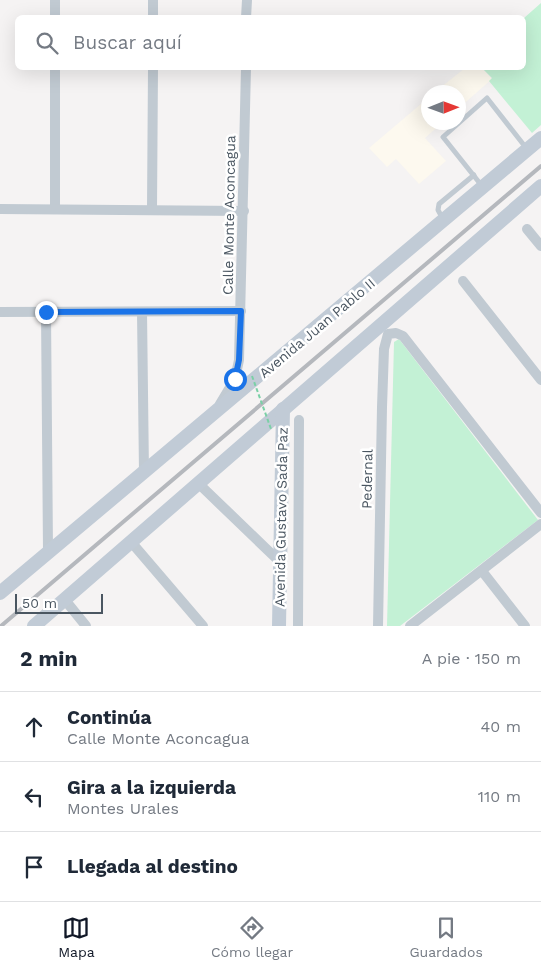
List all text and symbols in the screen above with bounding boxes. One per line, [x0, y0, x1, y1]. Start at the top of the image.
search box [15, 15, 526, 70]
icon: search [33, 29, 61, 57]
text: Buscar aquí [73, 31, 182, 54]
north arrow [421, 85, 466, 130]
street label: Calle Monte Aconcagua [220, 135, 238, 295]
street label: Avenida Juan Pablo II [256, 275, 378, 381]
route end [35, 301, 58, 324]
route start [224, 368, 247, 391]
street label: Avenida Gustavo Sada Paz [271, 427, 291, 607]
street label: Pedernal [358, 448, 376, 509]
scale bar [15, 591, 102, 614]
text: 50 m [22, 595, 57, 611]
text: 2 min [20, 646, 77, 671]
text: A pie · 150 m [422, 649, 521, 668]
text: Continúa [67, 706, 151, 729]
icon: ahead [20, 713, 48, 741]
text: 40 m [481, 717, 521, 736]
text: Calle Monte Aconcagua [67, 729, 250, 748]
text: Gira a la izquierda [67, 776, 236, 799]
icon: left [20, 783, 48, 811]
text: 110 m [478, 787, 521, 806]
text: Montes Urales [67, 799, 179, 818]
icon: arrive [20, 853, 48, 881]
text: Llegada al destino [67, 855, 238, 878]
tab: Mapa [58, 914, 95, 960]
tab: Cómo llegar [211, 914, 293, 960]
tab: Guardados [409, 914, 483, 960]

